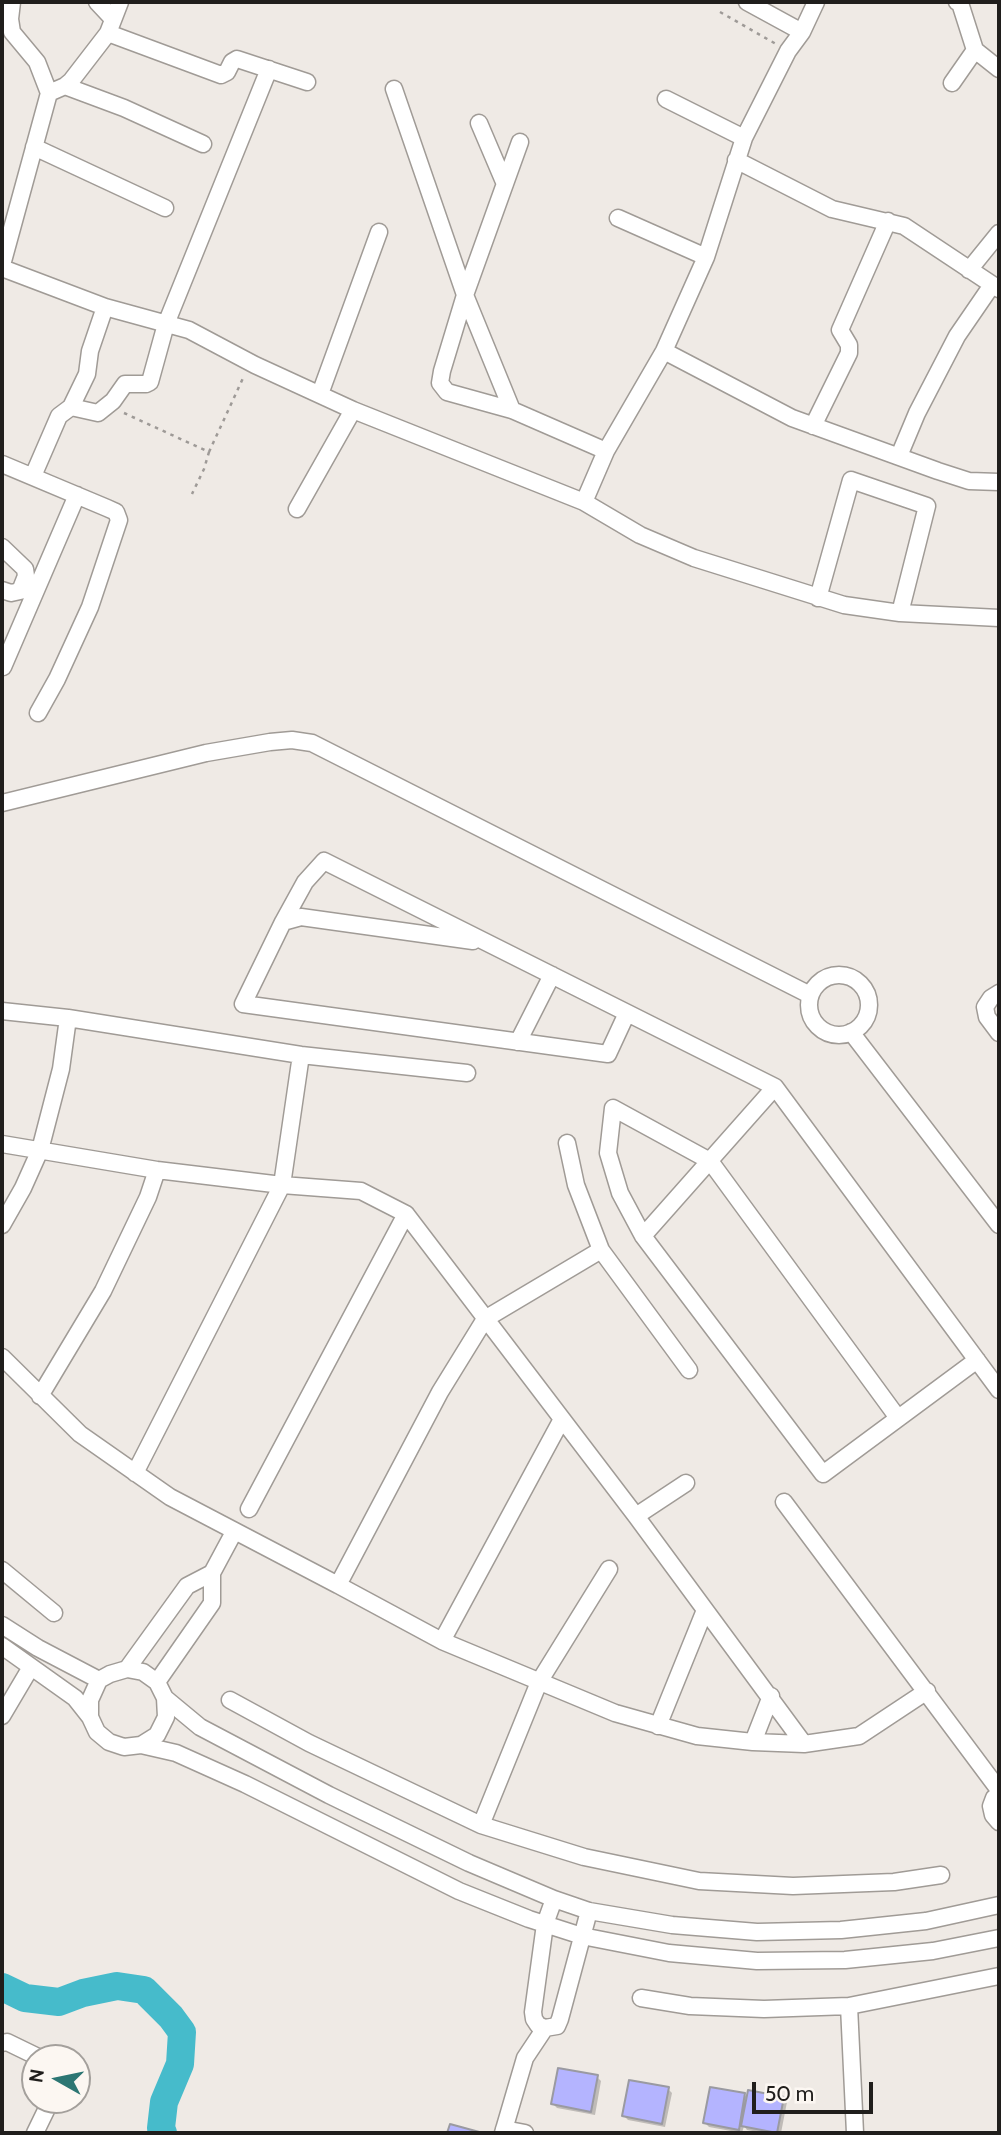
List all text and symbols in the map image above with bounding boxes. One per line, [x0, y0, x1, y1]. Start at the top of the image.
north arrow [21, 2044, 91, 2114]
text: N [24, 2068, 49, 2084]
scale bar [756, 2068, 877, 2112]
text: 50 m [765, 2081, 814, 2106]

